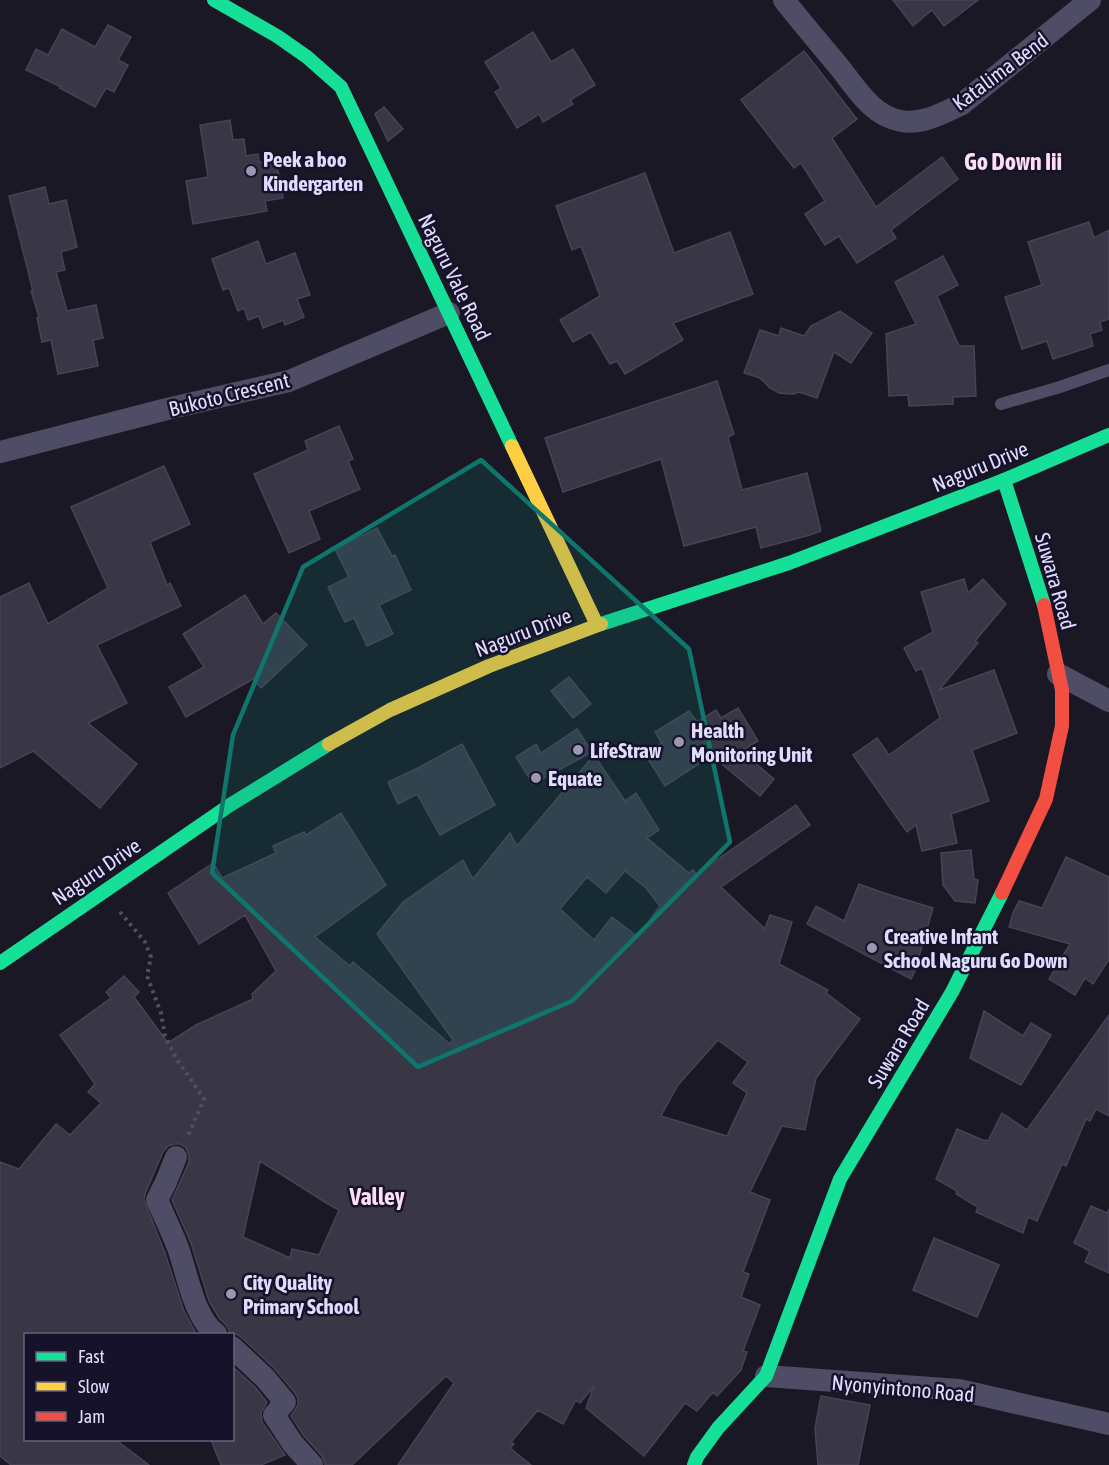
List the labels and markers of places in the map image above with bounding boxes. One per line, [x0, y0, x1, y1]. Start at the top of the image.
place label: Peek a boo Kindergarten [263, 147, 363, 195]
marker: Peek a boo Kindergarten [244, 164, 258, 178]
place label: Health Monitoring Unit [691, 718, 812, 766]
marker: Health Monitoring Unit [672, 735, 686, 749]
place label: LifeStraw [590, 738, 662, 762]
marker: LifeStraw [571, 743, 585, 757]
place label: Equate [548, 766, 602, 790]
marker: Equate [529, 771, 543, 785]
place label: Creative Infant School Naguru Go Down [884, 924, 1068, 972]
marker: Creative Infant School Naguru Go Down [865, 941, 879, 955]
place label: City Quality Primary School [243, 1270, 359, 1318]
marker: City Quality Primary School [224, 1287, 238, 1301]

